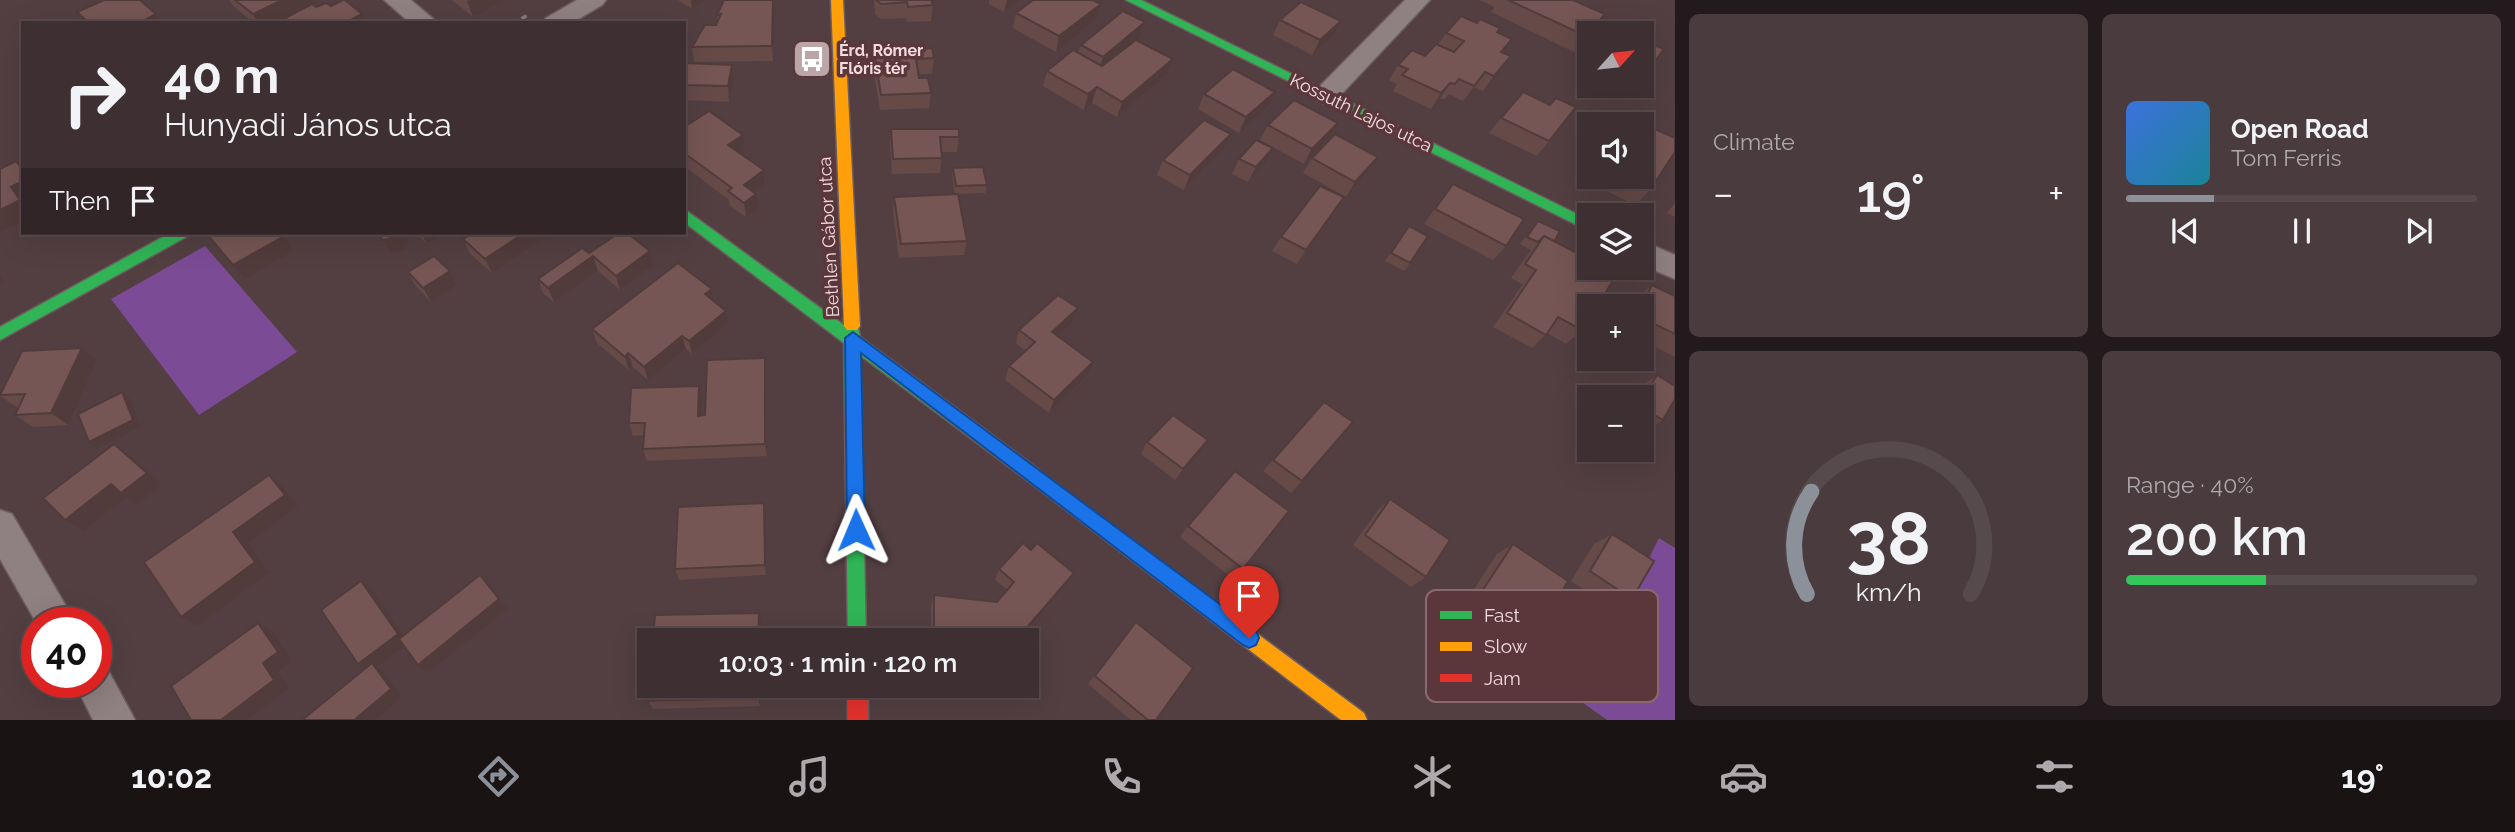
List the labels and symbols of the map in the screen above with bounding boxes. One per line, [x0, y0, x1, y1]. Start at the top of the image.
north arrow [1577, 21, 1654, 98]
bus stop icon: Érd, Rómer Flóris tér [791, 38, 833, 80]
place label: Érd, Rómer Flóris tér [839, 40, 923, 78]
street label: Kossuth Lajos utca [1287, 69, 1436, 156]
street label: Bethlen Gábor utca [814, 156, 843, 318]
position arrow [819, 493, 893, 567]
pin [1219, 566, 1279, 638]
legend [1426, 590, 1658, 702]
text: Fast [1484, 604, 1520, 626]
speed limit sign: 40 [21, 607, 112, 698]
text: Slow [1484, 635, 1528, 657]
text: Jam [1484, 667, 1521, 689]

